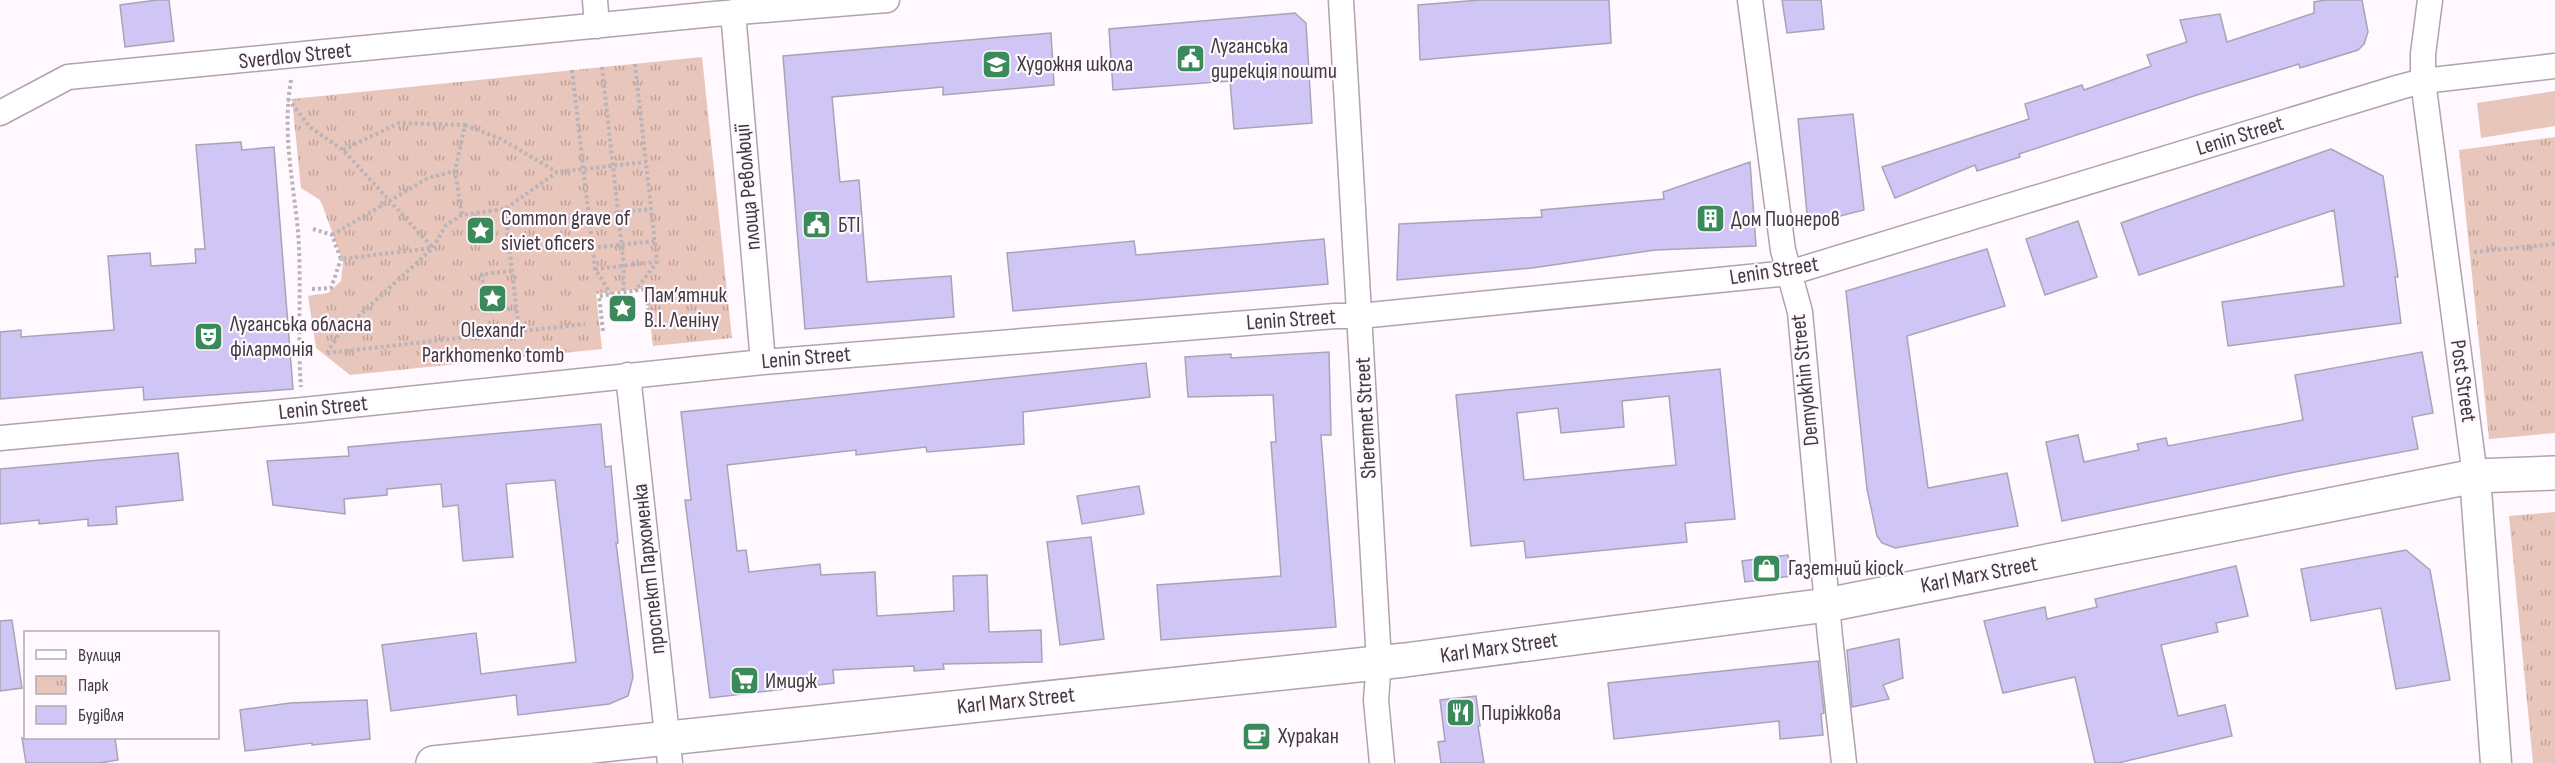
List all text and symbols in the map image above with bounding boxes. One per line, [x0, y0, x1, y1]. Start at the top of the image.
place label: Луганська дирекція пошти [1210, 33, 1337, 85]
street label: Sverdlov Street [237, 37, 353, 75]
public building icon: Луганська дирекція пошти [1174, 43, 1206, 75]
school or university icon: Художня школа [980, 48, 1012, 80]
place label: Художня школа [1016, 51, 1133, 78]
street label: Lenin Street [2193, 110, 2287, 162]
street label: площа Революції [729, 122, 767, 251]
building icon: Дом Пионеров [1694, 203, 1726, 235]
place label: Common grave of siviet oficers [501, 205, 631, 257]
place label: Дом Пионеров [1731, 206, 1840, 233]
public building icon: БТІ [801, 209, 833, 241]
place label: БТІ [838, 212, 860, 239]
place icon: Common grave of siviet oficers [464, 215, 496, 247]
street label: Lenin Street [1728, 251, 1821, 291]
place icon: Olexandr Parkhomenko tomb [477, 282, 509, 314]
place label: Пам’ятник В.І. Леніну [644, 282, 728, 334]
place icon: Пам’ятник В.І. Леніну [607, 292, 639, 324]
street label: Lenin Street [1245, 303, 1337, 337]
place label: Луганська обласна філармонія [229, 311, 372, 363]
street label: Demyokhin Street [1785, 312, 1825, 447]
place label: Olexandr Parkhomenko tomb [422, 317, 564, 369]
theatre icon: Луганська обласна філармонія [193, 321, 225, 353]
street label: Post Street [2444, 338, 2482, 424]
street label: Lenin Street [760, 341, 852, 375]
street label: Sheremet Street [1349, 356, 1383, 480]
street label: Lenin Street [277, 390, 369, 426]
street label: проспект Пархоменка [627, 482, 671, 656]
street label: Karl Marx Street [1918, 550, 2040, 600]
shop icon: Газетний кіоск [1751, 552, 1783, 584]
place label: Газетний кіоск [1788, 555, 1904, 582]
street label: Karl Marx Street [1439, 626, 1560, 670]
legend [24, 631, 219, 739]
text: Вулиця [78, 645, 121, 666]
supermarket icon: Имидж [728, 665, 760, 697]
place label: Имидж [765, 668, 817, 695]
text: Парк [78, 675, 109, 696]
street label: Karl Marx Street [956, 681, 1077, 721]
restaurant icon: Пиріжкова [1444, 697, 1476, 729]
place label: Пиріжкова [1481, 700, 1561, 727]
text: Будівля [78, 705, 124, 726]
cafe icon: Хуракан [1241, 720, 1273, 752]
place label: Хуракан [1277, 723, 1339, 750]

